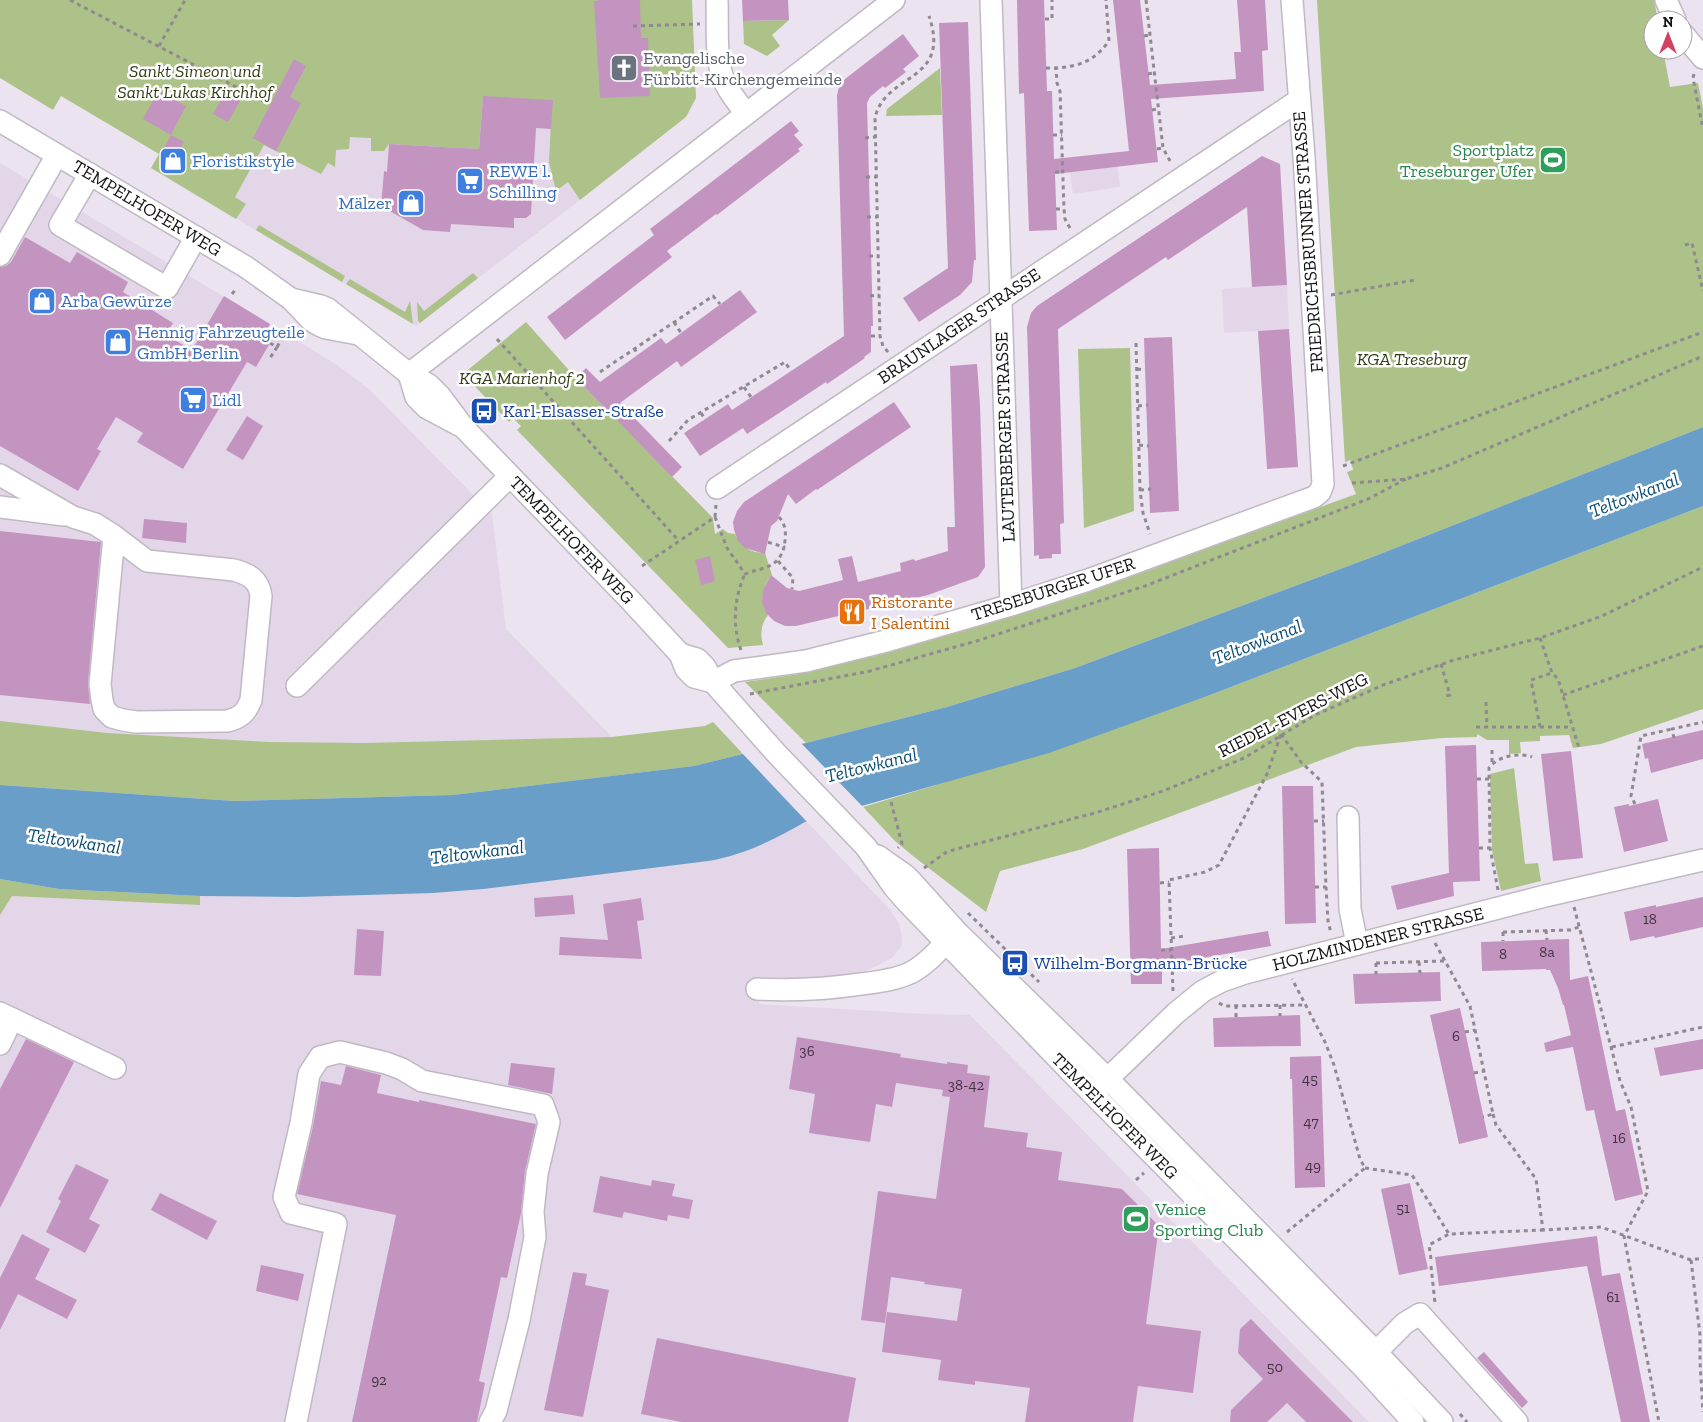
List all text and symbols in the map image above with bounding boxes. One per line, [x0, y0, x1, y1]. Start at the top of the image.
north arrow [1643, 10, 1693, 60]
text: N [1663, 14, 1674, 31]
place label: Evangelische Fürbitt-Kirchengemeinde [643, 47, 842, 90]
church icon: Evangelische Fürbitt-Kirchengemeinde [609, 53, 639, 83]
park label: Sankt Simeon und Sankt Lukas Kirchhof [117, 60, 275, 103]
street label: FRIEDRICHSBRUNNER STRASSE [1288, 111, 1328, 373]
place label: Sportplatz Treseburger Ufer [1400, 139, 1534, 182]
sports icon: Sportplatz Treseburger Ufer [1538, 145, 1568, 175]
shop icon: Floristikstyle [158, 146, 188, 176]
place label: Floristikstyle [192, 150, 294, 172]
street label: TEMPELHOFER WEG [69, 155, 225, 261]
place label: REWE l. Schilling [489, 160, 557, 203]
supermarket icon: REWE l. Schilling [455, 166, 485, 196]
shop icon: Mälzer [396, 188, 426, 218]
place label: Mälzer [338, 192, 392, 214]
street label: BRAUNLAGER STRASSE [873, 263, 1045, 389]
shop icon: Arba Gewürze [27, 286, 57, 316]
place label: Arba Gewürze [61, 290, 172, 312]
place label: Hennig Fahrzeugteile GmbH Berlin [137, 321, 305, 364]
shop icon: Hennig Fahrzeugteile GmbH Berlin [103, 327, 133, 357]
street label: LAUTERBERGER STRASSE [990, 331, 1020, 543]
park label: KGA Treseburg [1357, 348, 1468, 370]
park label: KGA Marienhof 2 [459, 367, 585, 389]
supermarket icon: Lidl [178, 385, 208, 415]
place label: Lidl [212, 389, 242, 411]
bus stop icon: Karl-Elsasser-Straße [469, 396, 499, 426]
place label: Karl-Elsasser-Straße [503, 400, 664, 422]
water label: Teltowkanal [1586, 467, 1682, 523]
street label: TEMPELHOFER WEG [505, 471, 639, 609]
street label: TRESEBURGER UFER [968, 552, 1138, 626]
place label: Ristorante I Salentini [871, 591, 953, 634]
restaurant icon: Ristorante I Salentini [837, 597, 867, 627]
water label: Teltowkanal [1209, 614, 1305, 670]
street label: RIEDEL-EVERS-WEG [1215, 668, 1371, 762]
water label: Teltowkanal [823, 742, 919, 788]
water label: Teltowkanal [26, 823, 122, 859]
water label: Teltowkanal [429, 835, 525, 869]
street label: HOLZMINDENER STRASSE [1270, 902, 1486, 976]
house number: 18 [1643, 910, 1657, 928]
house number: 8a [1539, 943, 1555, 961]
house number: 8 [1499, 945, 1507, 963]
bus stop icon: Wilhelm-Borgmann-Brücke [1000, 948, 1030, 978]
place label: Wilhelm-Borgmann-Brücke [1034, 952, 1247, 974]
house number: 6 [1452, 1027, 1460, 1045]
house number: 36 [799, 1042, 815, 1060]
street label: TEMPELHOFER WEG [1047, 1048, 1183, 1184]
house number: 45 [1302, 1070, 1318, 1088]
house number: 38-42 [948, 1076, 984, 1094]
house number: 47 [1304, 1113, 1318, 1131]
house number: 16 [1612, 1129, 1626, 1147]
house number: 49 [1305, 1157, 1321, 1175]
place label: Venice Sporting Club [1154, 1198, 1263, 1241]
house number: 51 [1396, 1199, 1410, 1217]
sports icon: Venice Sporting Club [1121, 1204, 1151, 1234]
house number: 61 [1606, 1288, 1620, 1306]
house number: 50 [1267, 1358, 1283, 1376]
house number: 92 [371, 1371, 387, 1389]

